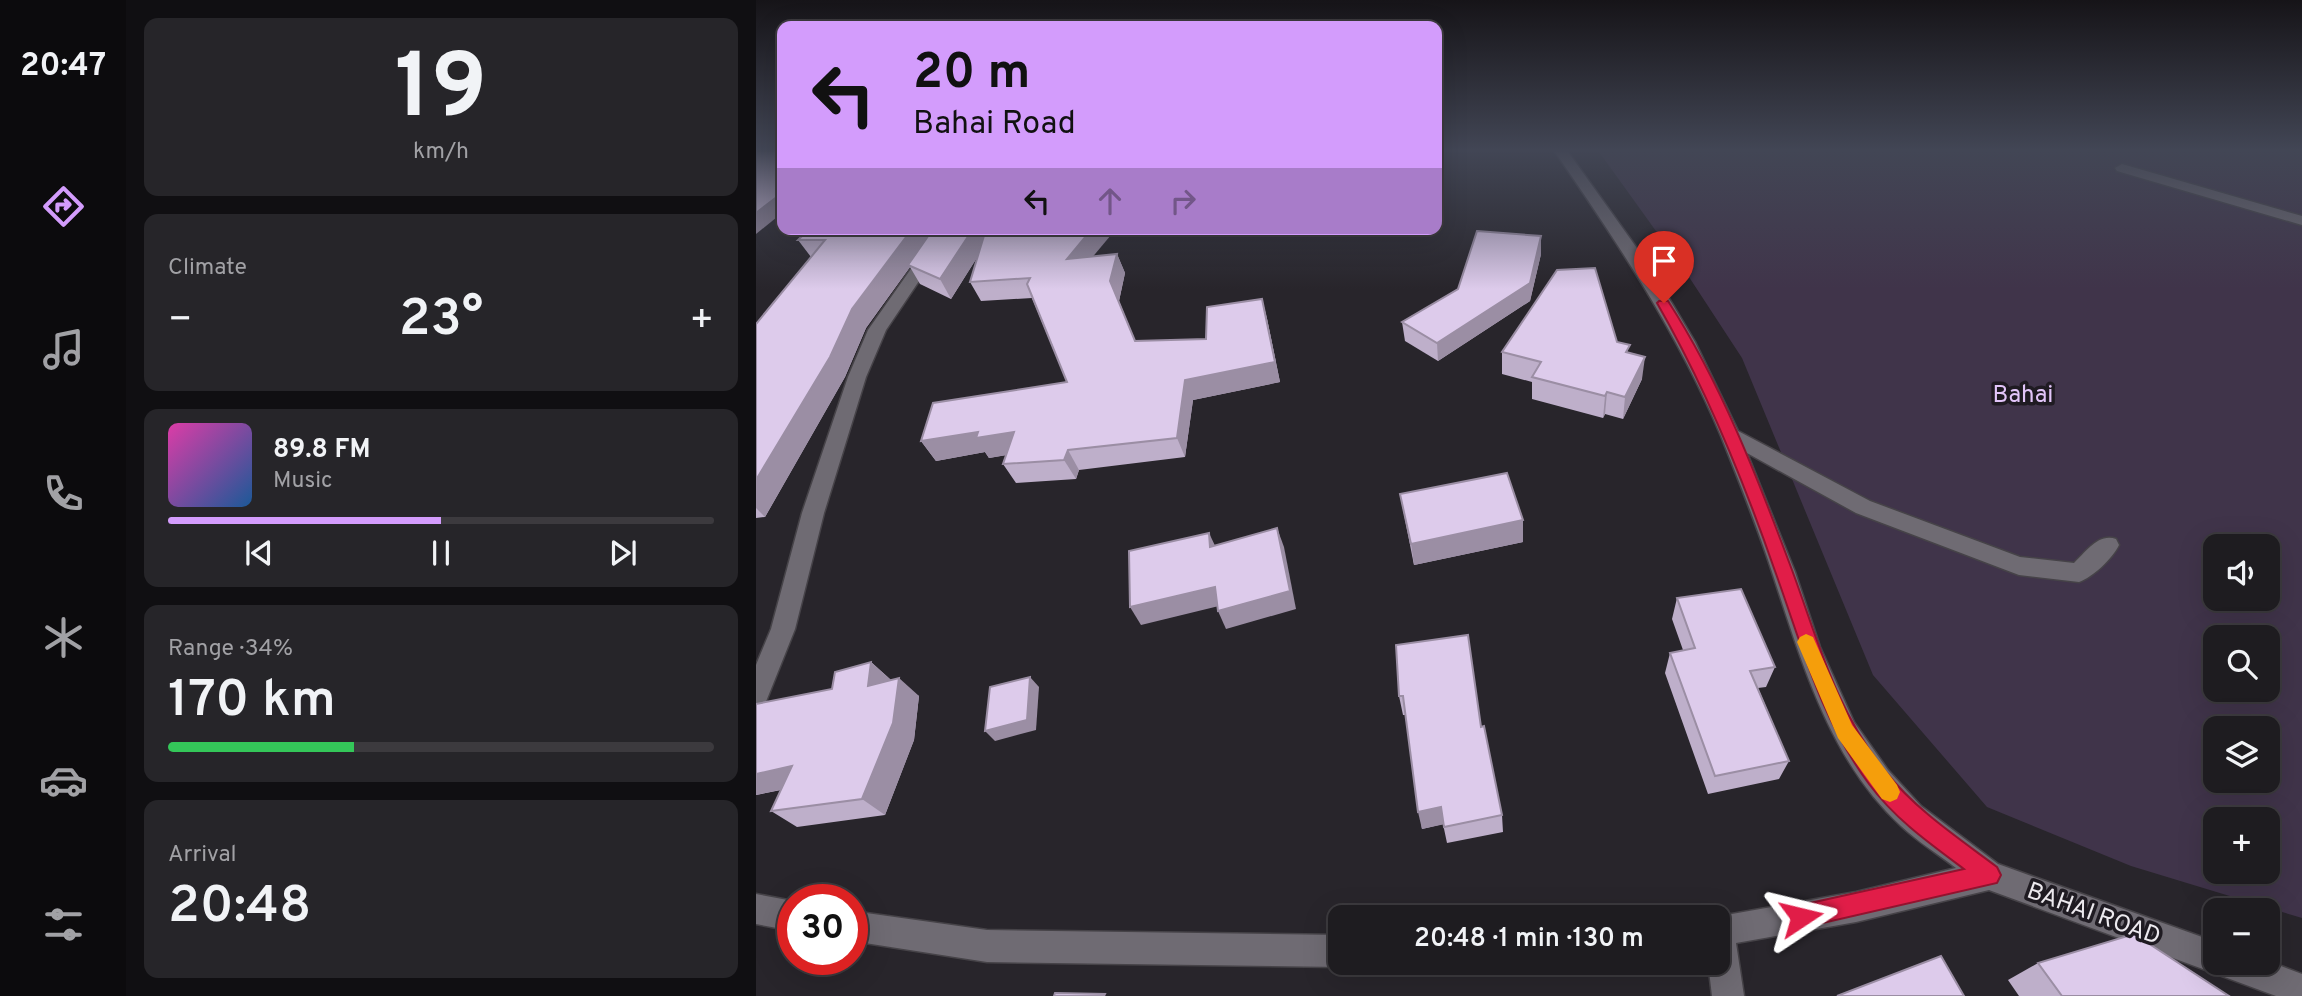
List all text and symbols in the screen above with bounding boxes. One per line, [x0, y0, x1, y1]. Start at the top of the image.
text: 19 [395, 35, 487, 150]
text: 20 m [913, 44, 1030, 106]
text: 20:47 [20, 47, 106, 87]
icon: left [798, 49, 889, 140]
text: Bahai Road [913, 105, 1076, 145]
text: km/h [413, 138, 469, 167]
icon: directions [39, 182, 88, 231]
icon: left [1018, 182, 1056, 220]
icon: ahead [1091, 182, 1129, 220]
icon: right [1164, 182, 1202, 220]
pin [1634, 231, 1694, 303]
icon: arrive [1645, 242, 1683, 280]
text: Climate [168, 254, 247, 283]
text: 23° [399, 288, 483, 354]
text: − [168, 297, 193, 346]
text: + [689, 297, 714, 346]
icon: music [39, 325, 88, 374]
park label: Bahai [1993, 381, 2053, 411]
text: 89.8 FM [273, 434, 370, 467]
text: Music [273, 467, 333, 496]
icon: phone [39, 469, 88, 518]
icon: previous [240, 534, 278, 572]
icon: pause [422, 534, 460, 572]
icon: next [604, 534, 642, 572]
map controls [2203, 534, 2280, 975]
button: sound [2203, 534, 2280, 611]
icon: climate [39, 613, 88, 662]
button: search [2203, 625, 2280, 702]
text: Range · 34% [168, 635, 293, 664]
text: 170 km [168, 669, 336, 735]
button: layers [2203, 716, 2280, 793]
icon: car [39, 756, 88, 805]
button: + [2203, 807, 2280, 884]
text: Arrival [168, 841, 237, 870]
text: 20:48 [168, 875, 312, 941]
street label: BAHAI ROAD [2022, 877, 2164, 953]
position arrow [1764, 880, 1838, 954]
speed limit sign: 30 [777, 884, 868, 975]
button: − [2203, 898, 2280, 975]
icon: filters [39, 900, 88, 949]
text: 20:48 · 1 min · 130 m [1414, 923, 1644, 956]

